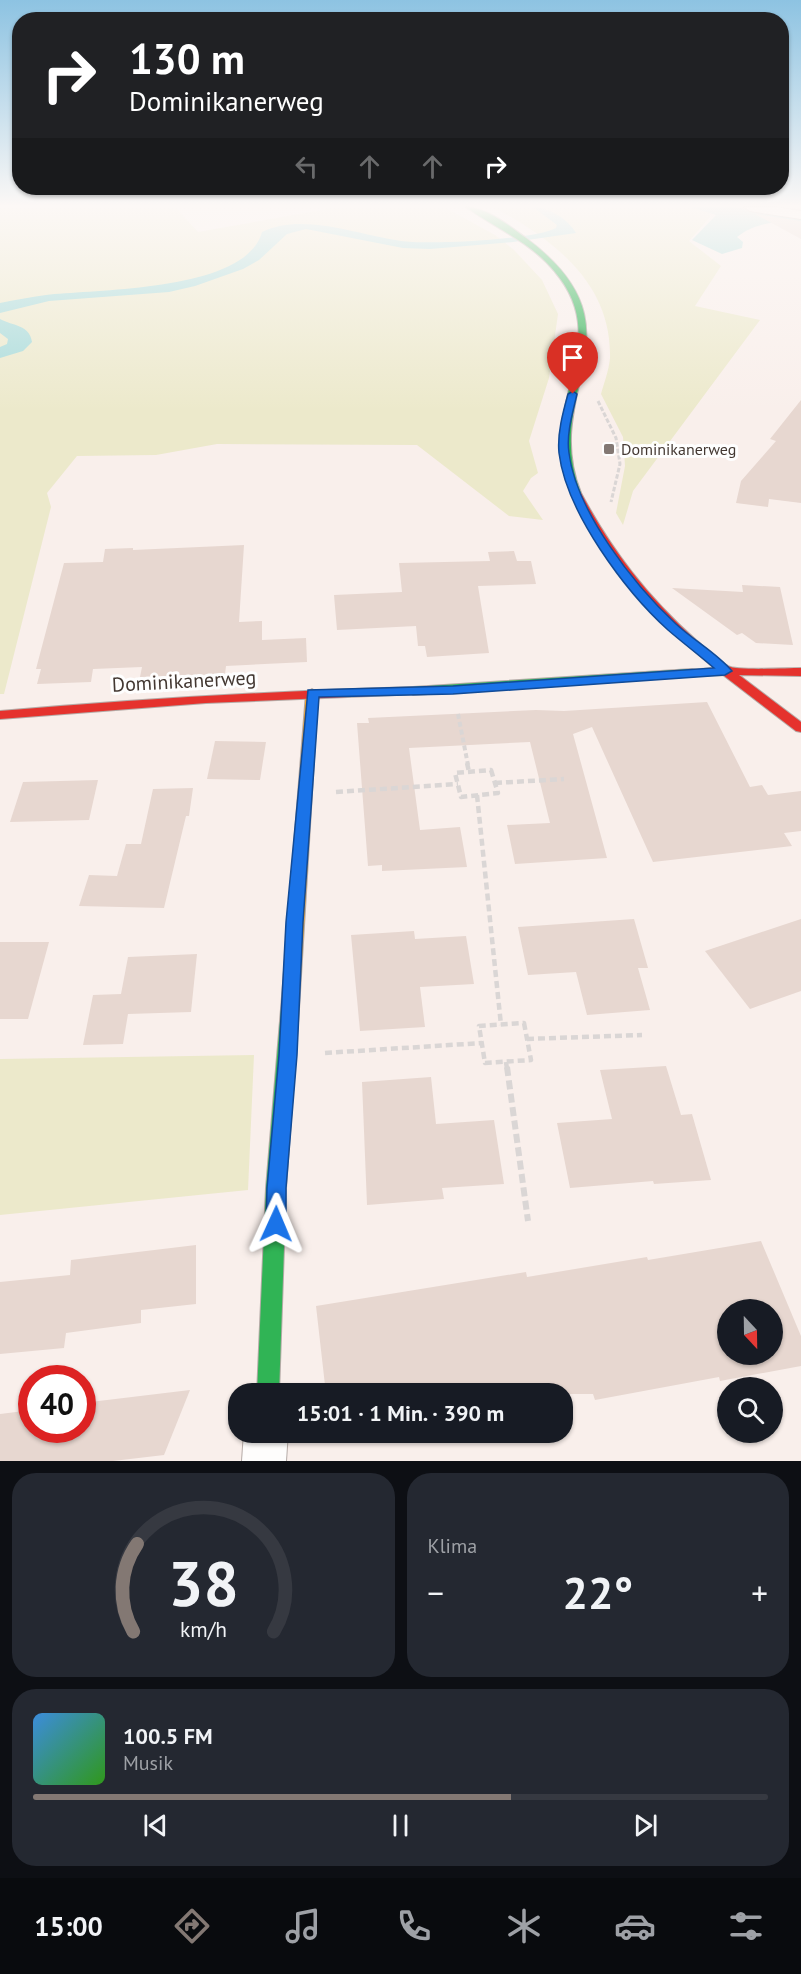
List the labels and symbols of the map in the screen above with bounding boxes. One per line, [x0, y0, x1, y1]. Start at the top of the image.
pin [547, 332, 598, 394]
place label: Dominikanerweg [621, 439, 736, 459]
marker: Dominikanerweg [602, 442, 616, 456]
street label: Dominikanerweg [111, 664, 257, 698]
position arrow [244, 1192, 308, 1256]
north arrow [717, 1299, 783, 1365]
speed limit sign: 40 [18, 1365, 96, 1443]

